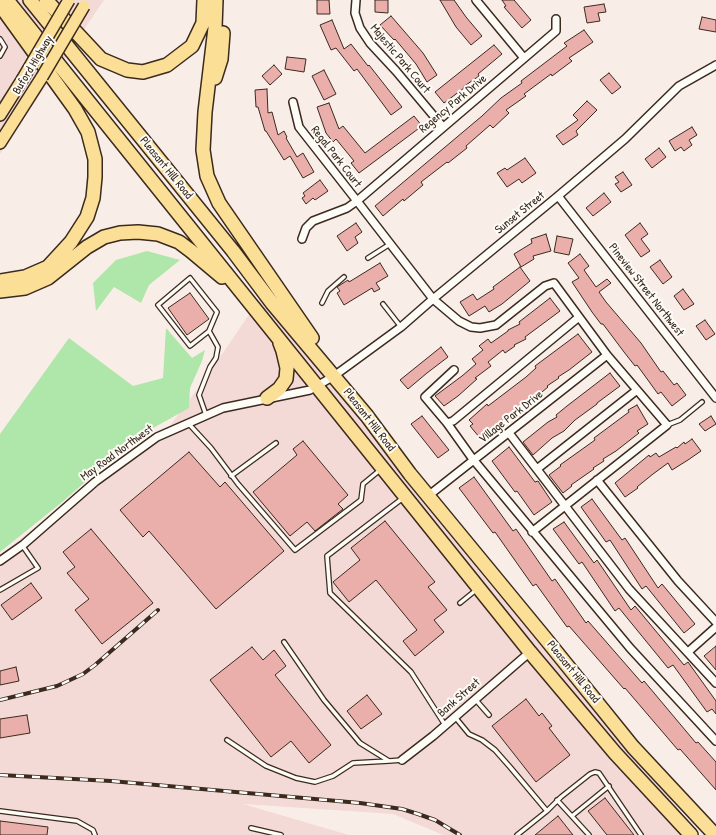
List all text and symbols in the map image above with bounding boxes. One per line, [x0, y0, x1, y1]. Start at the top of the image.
street label: Majestic Park Court [367, 21, 433, 97]
street label: Buford Highway [10, 33, 56, 97]
street label: Regency Park Drive [416, 72, 490, 136]
street label: Regal Park Court [308, 123, 364, 191]
street label: Pleasant Hill Road [136, 134, 196, 202]
street label: Sunset Street [492, 189, 548, 237]
street label: Pineview Street Northwest [605, 241, 687, 339]
street label: Pleasant Hill Road [340, 386, 398, 454]
street label: Village Park Drive [476, 387, 546, 447]
street label: May Road Northwest [78, 422, 156, 484]
street label: Pleasant Hill Road [543, 638, 603, 706]
street label: Bank Street [435, 676, 483, 720]

